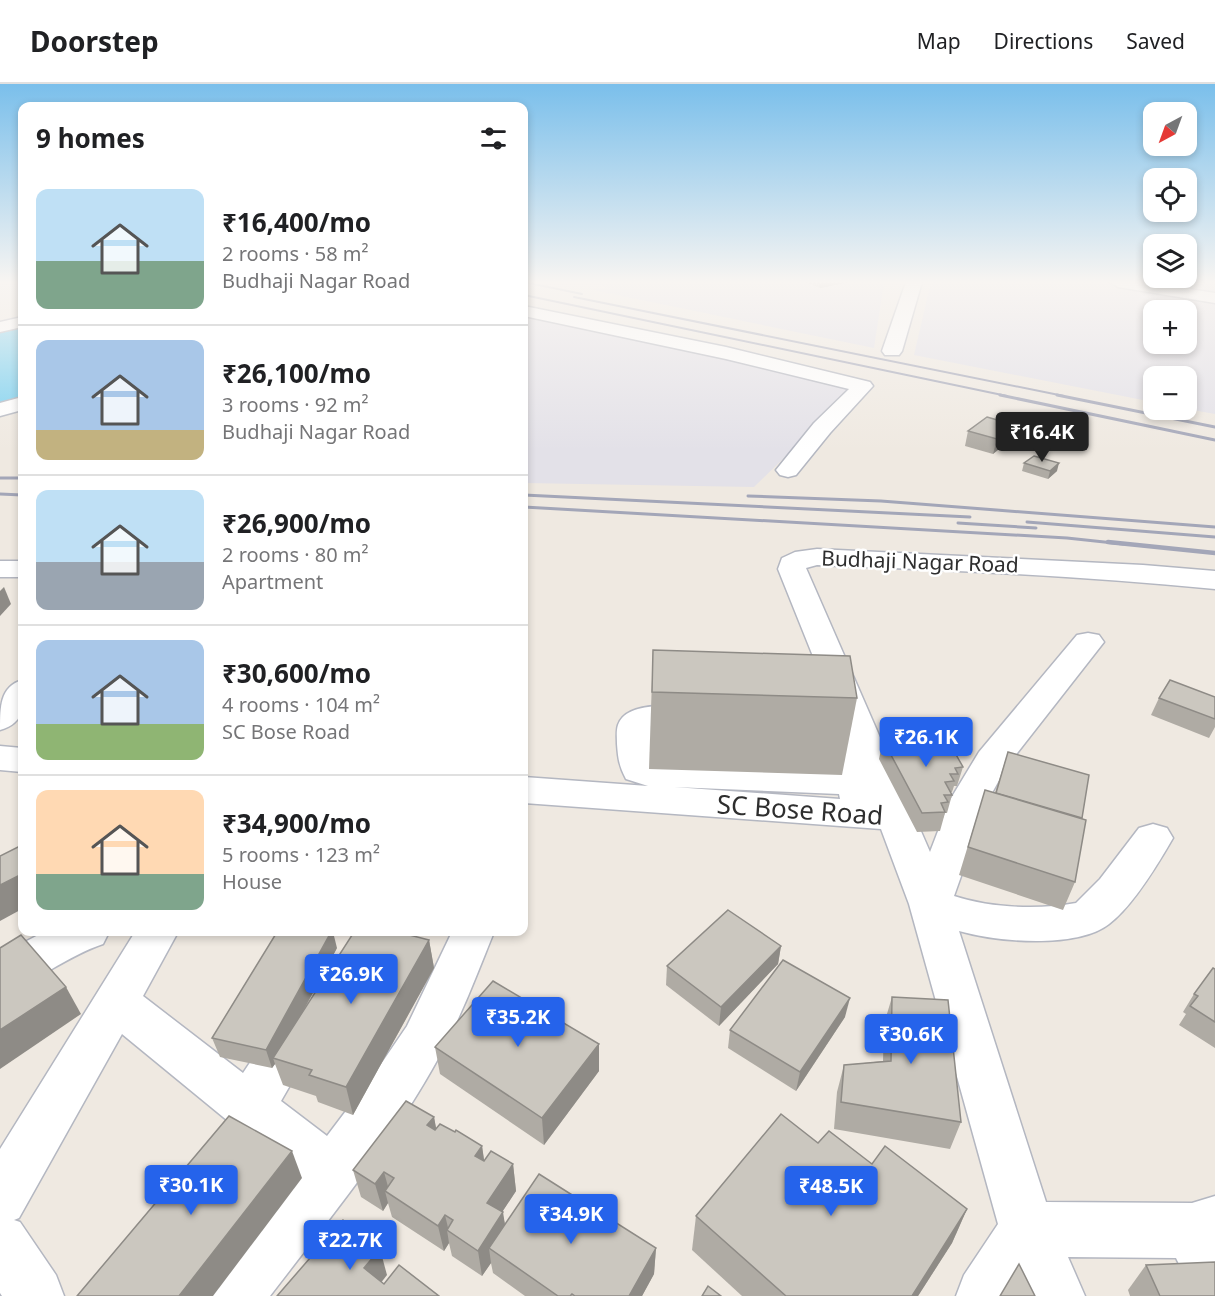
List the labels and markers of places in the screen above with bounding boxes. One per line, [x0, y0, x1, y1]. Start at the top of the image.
pin: ₹16.4K [993, 412, 1091, 463]
pin: ₹26.1K [877, 717, 975, 768]
pin: ₹26.9K [302, 954, 400, 1005]
pin: ₹35.2K [469, 997, 567, 1048]
pin: ₹30.6K [862, 1014, 960, 1065]
pin: ₹30.1K [142, 1165, 240, 1216]
pin: ₹48.5K [782, 1166, 880, 1217]
pin: ₹34.9K [522, 1194, 620, 1245]
pin: ₹22.7K [301, 1220, 399, 1271]

